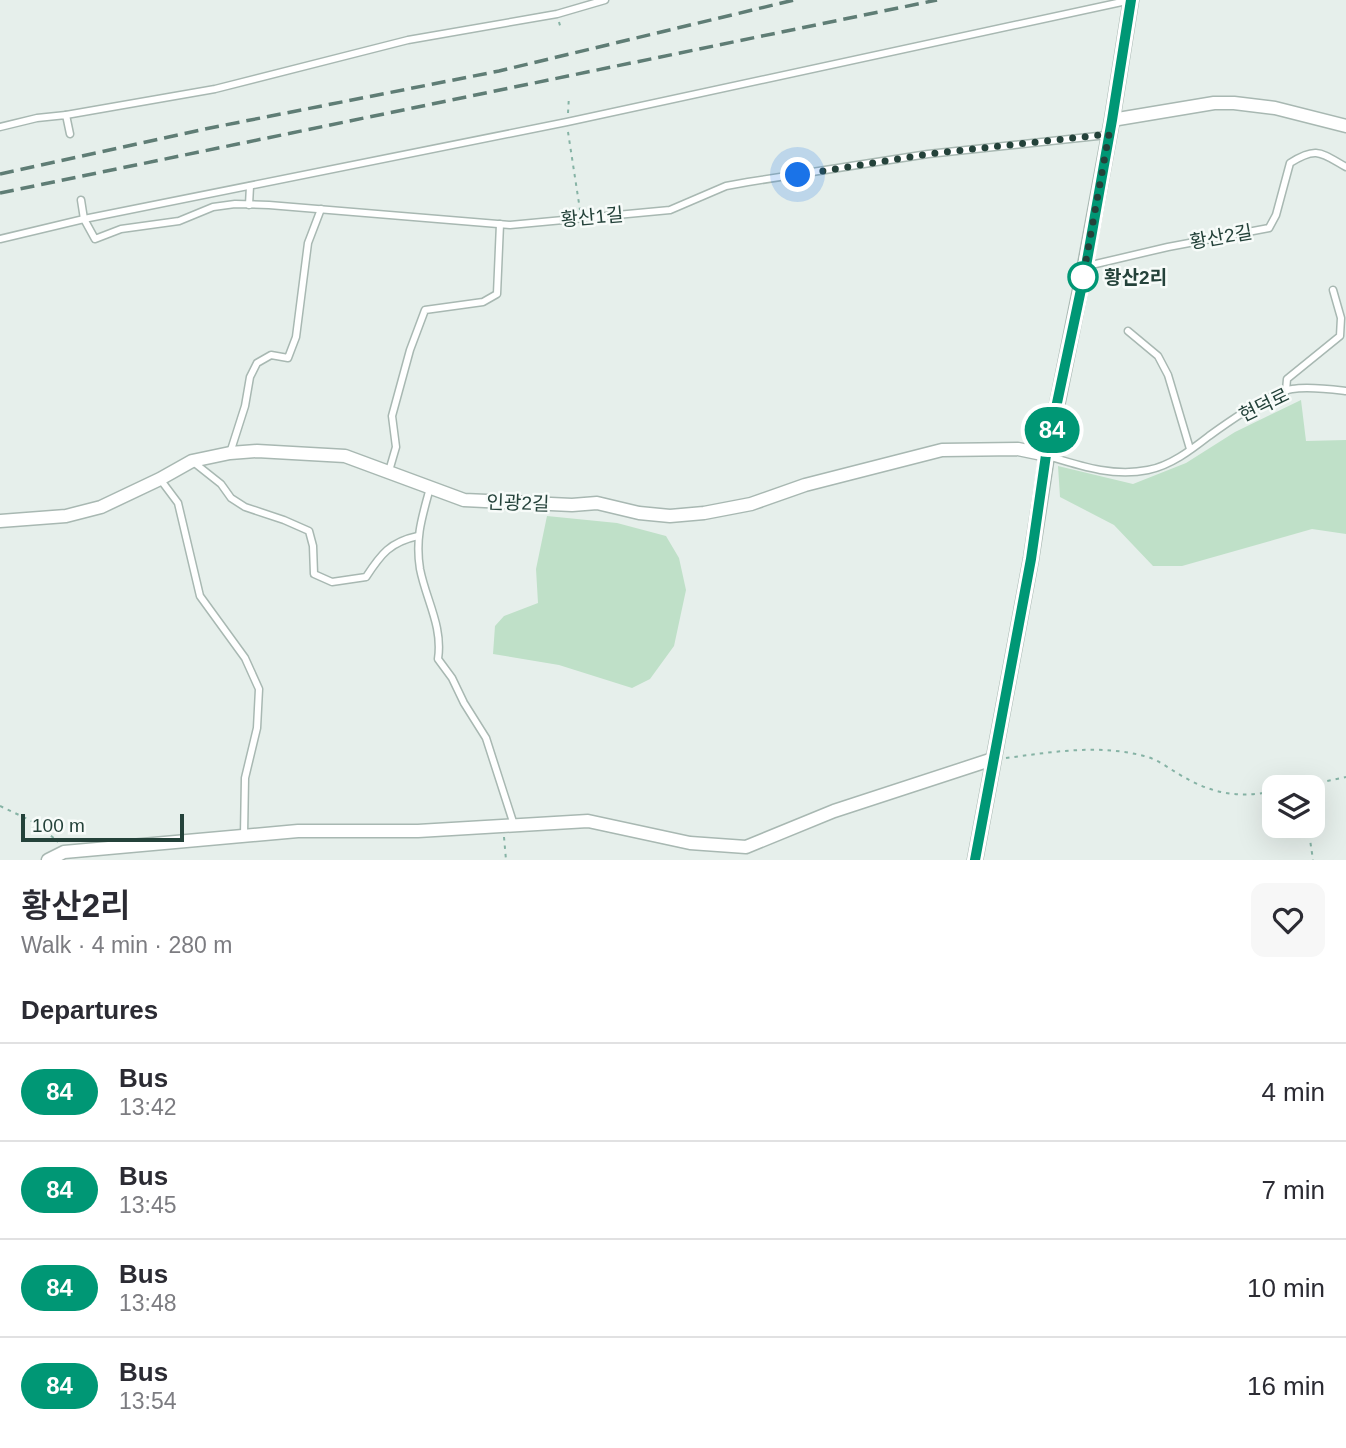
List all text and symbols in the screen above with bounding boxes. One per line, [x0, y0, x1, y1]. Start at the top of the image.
your location [780, 157, 815, 192]
street label: 황산1길 [560, 204, 624, 230]
street label: 황산2길 [1188, 221, 1254, 253]
marker: 황산2리 [1068, 262, 1098, 292]
place label: 황산2리 [1104, 267, 1167, 288]
street label: 현덕로 [1236, 384, 1292, 426]
line badge: 84 [1020, 407, 1084, 453]
text: 84 [1039, 416, 1065, 443]
street label: 인광2길 [486, 491, 550, 515]
map controls [1262, 775, 1325, 838]
button: layers [1262, 775, 1325, 838]
scale bar [21, 811, 184, 843]
text: 100 m [32, 815, 85, 836]
button: heart [1251, 883, 1325, 957]
text: 황산2리 [21, 887, 130, 924]
text: Walk · 4 min · 280 m [21, 932, 232, 958]
text: Departures [21, 995, 158, 1025]
text: Bus [119, 1063, 168, 1093]
text: 4 min [1261, 1077, 1325, 1107]
text: 84 [46, 1078, 73, 1105]
text: 13:42 [119, 1094, 177, 1120]
text: Bus [119, 1161, 168, 1191]
text: 7 min [1261, 1175, 1325, 1205]
text: 84 [46, 1176, 73, 1203]
text: 13:45 [119, 1192, 177, 1218]
text: Bus [119, 1259, 168, 1289]
text: 10 min [1247, 1273, 1325, 1303]
text: 84 [46, 1274, 73, 1301]
text: 13:48 [119, 1290, 177, 1316]
text: Bus [119, 1357, 168, 1387]
text: 16 min [1247, 1371, 1325, 1401]
text: 84 [46, 1372, 73, 1399]
text: 13:54 [119, 1388, 177, 1414]

